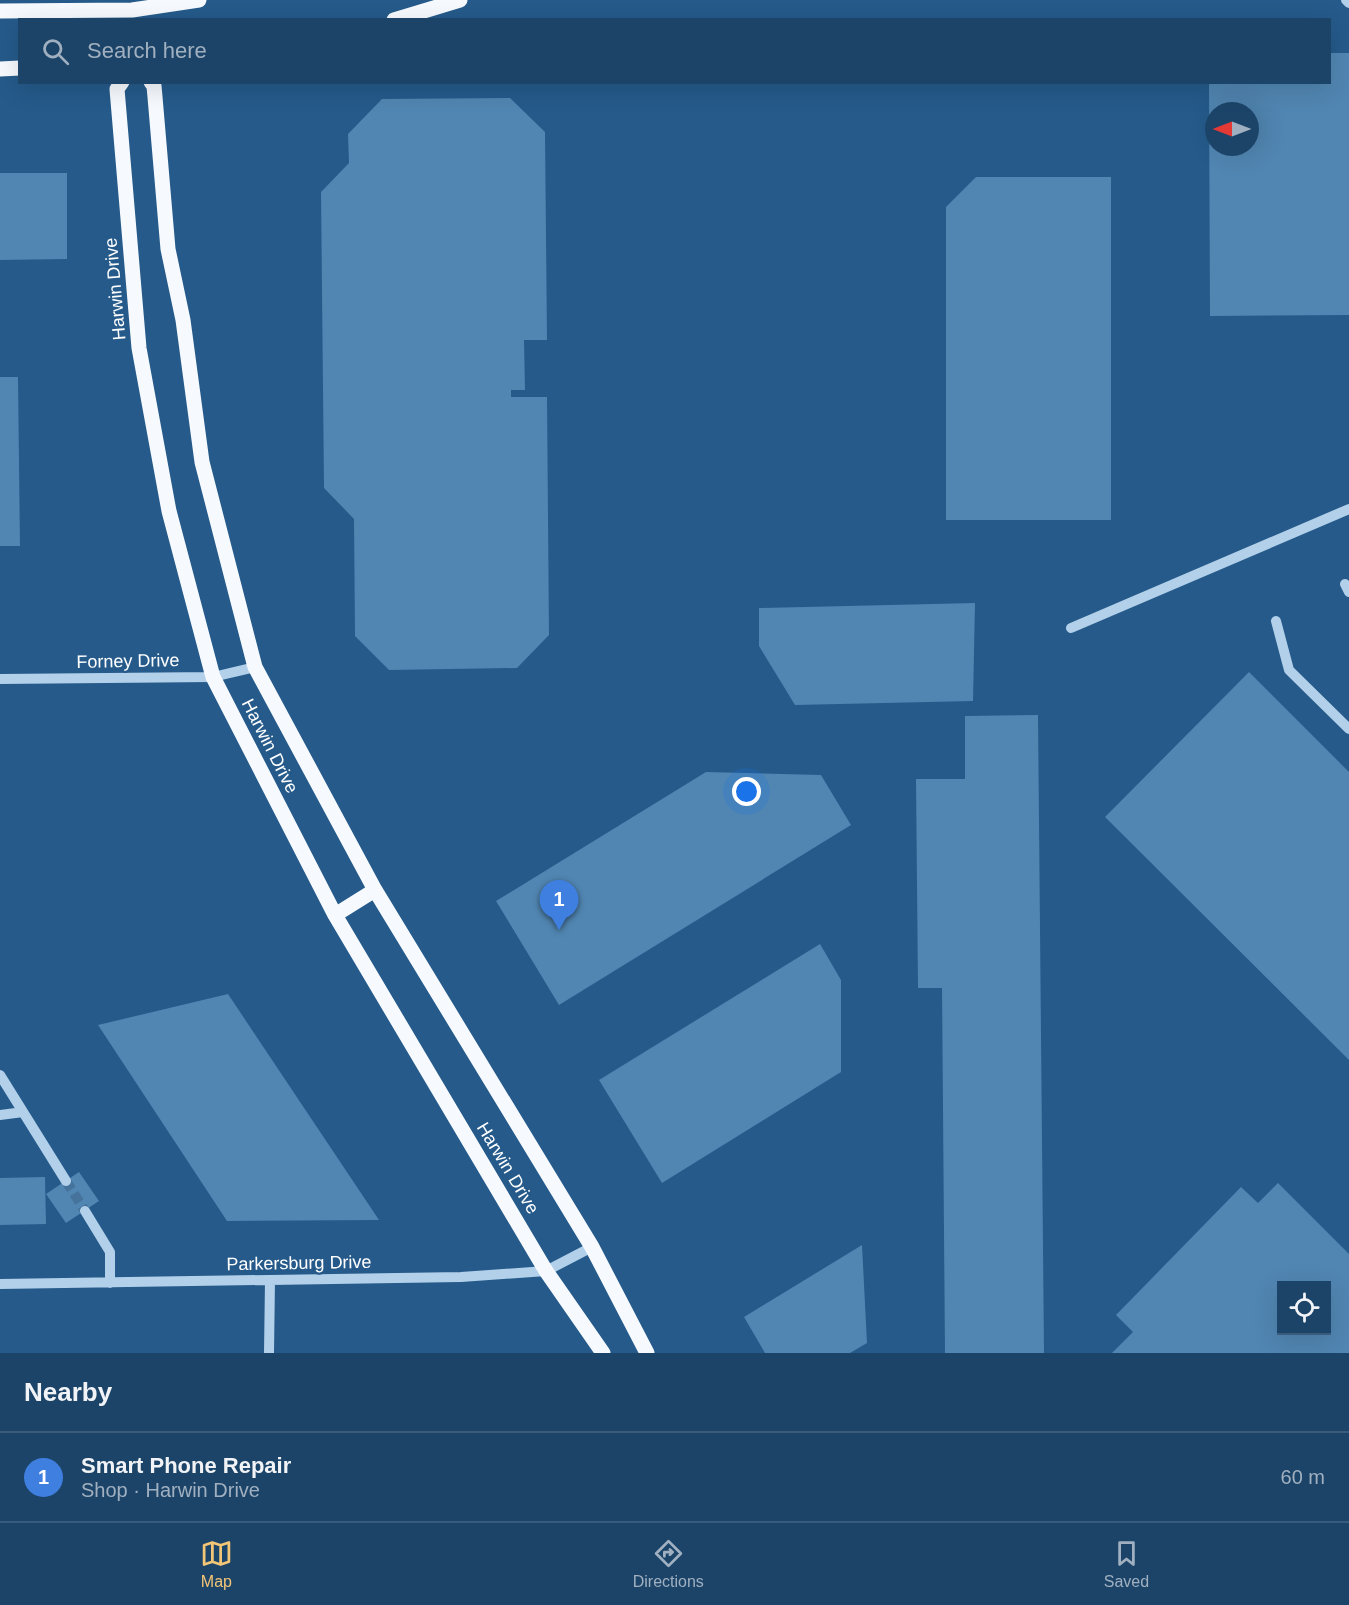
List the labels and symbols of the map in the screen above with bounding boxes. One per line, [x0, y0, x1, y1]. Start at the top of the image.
north arrow [1205, 102, 1259, 156]
street label: Harwin Drive [101, 237, 129, 341]
street label: Forney Drive [76, 650, 180, 672]
street label: Harwin Drive [238, 696, 302, 796]
your location [732, 777, 761, 806]
pin: 1 [540, 880, 578, 930]
street label: Harwin Drive [473, 1119, 543, 1217]
street label: Parkersburg Drive [226, 1252, 372, 1274]

